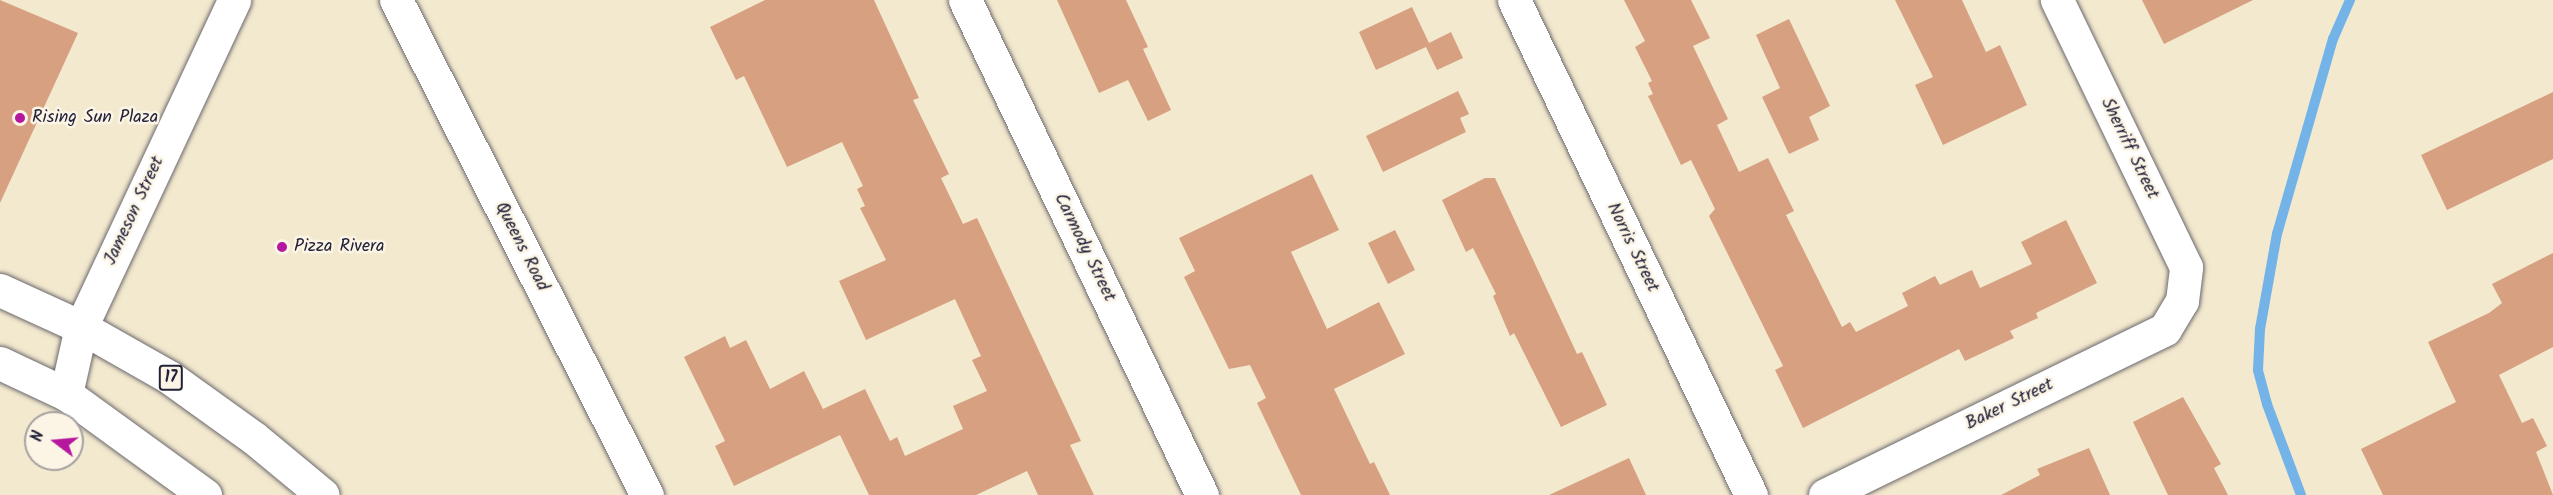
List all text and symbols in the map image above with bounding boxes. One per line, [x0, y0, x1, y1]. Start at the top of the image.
street label: Sherriff Street [2095, 95, 2163, 203]
place label: Rising Sun Plaza [32, 107, 158, 129]
marker: Rising Sun Plaza [13, 111, 27, 125]
street label: Jameson Street [100, 153, 170, 269]
street label: Carmody Street [1048, 190, 1120, 306]
street label: Queens Road [489, 199, 553, 295]
street label: Norris Street [1601, 200, 1663, 296]
place label: Pizza Rivera [294, 236, 384, 258]
marker: Pizza Rivera [275, 240, 289, 254]
road number: 17 [158, 365, 184, 391]
street label: Baker Street [1962, 374, 2058, 436]
north arrow [24, 411, 84, 471]
text: N [25, 428, 52, 445]

